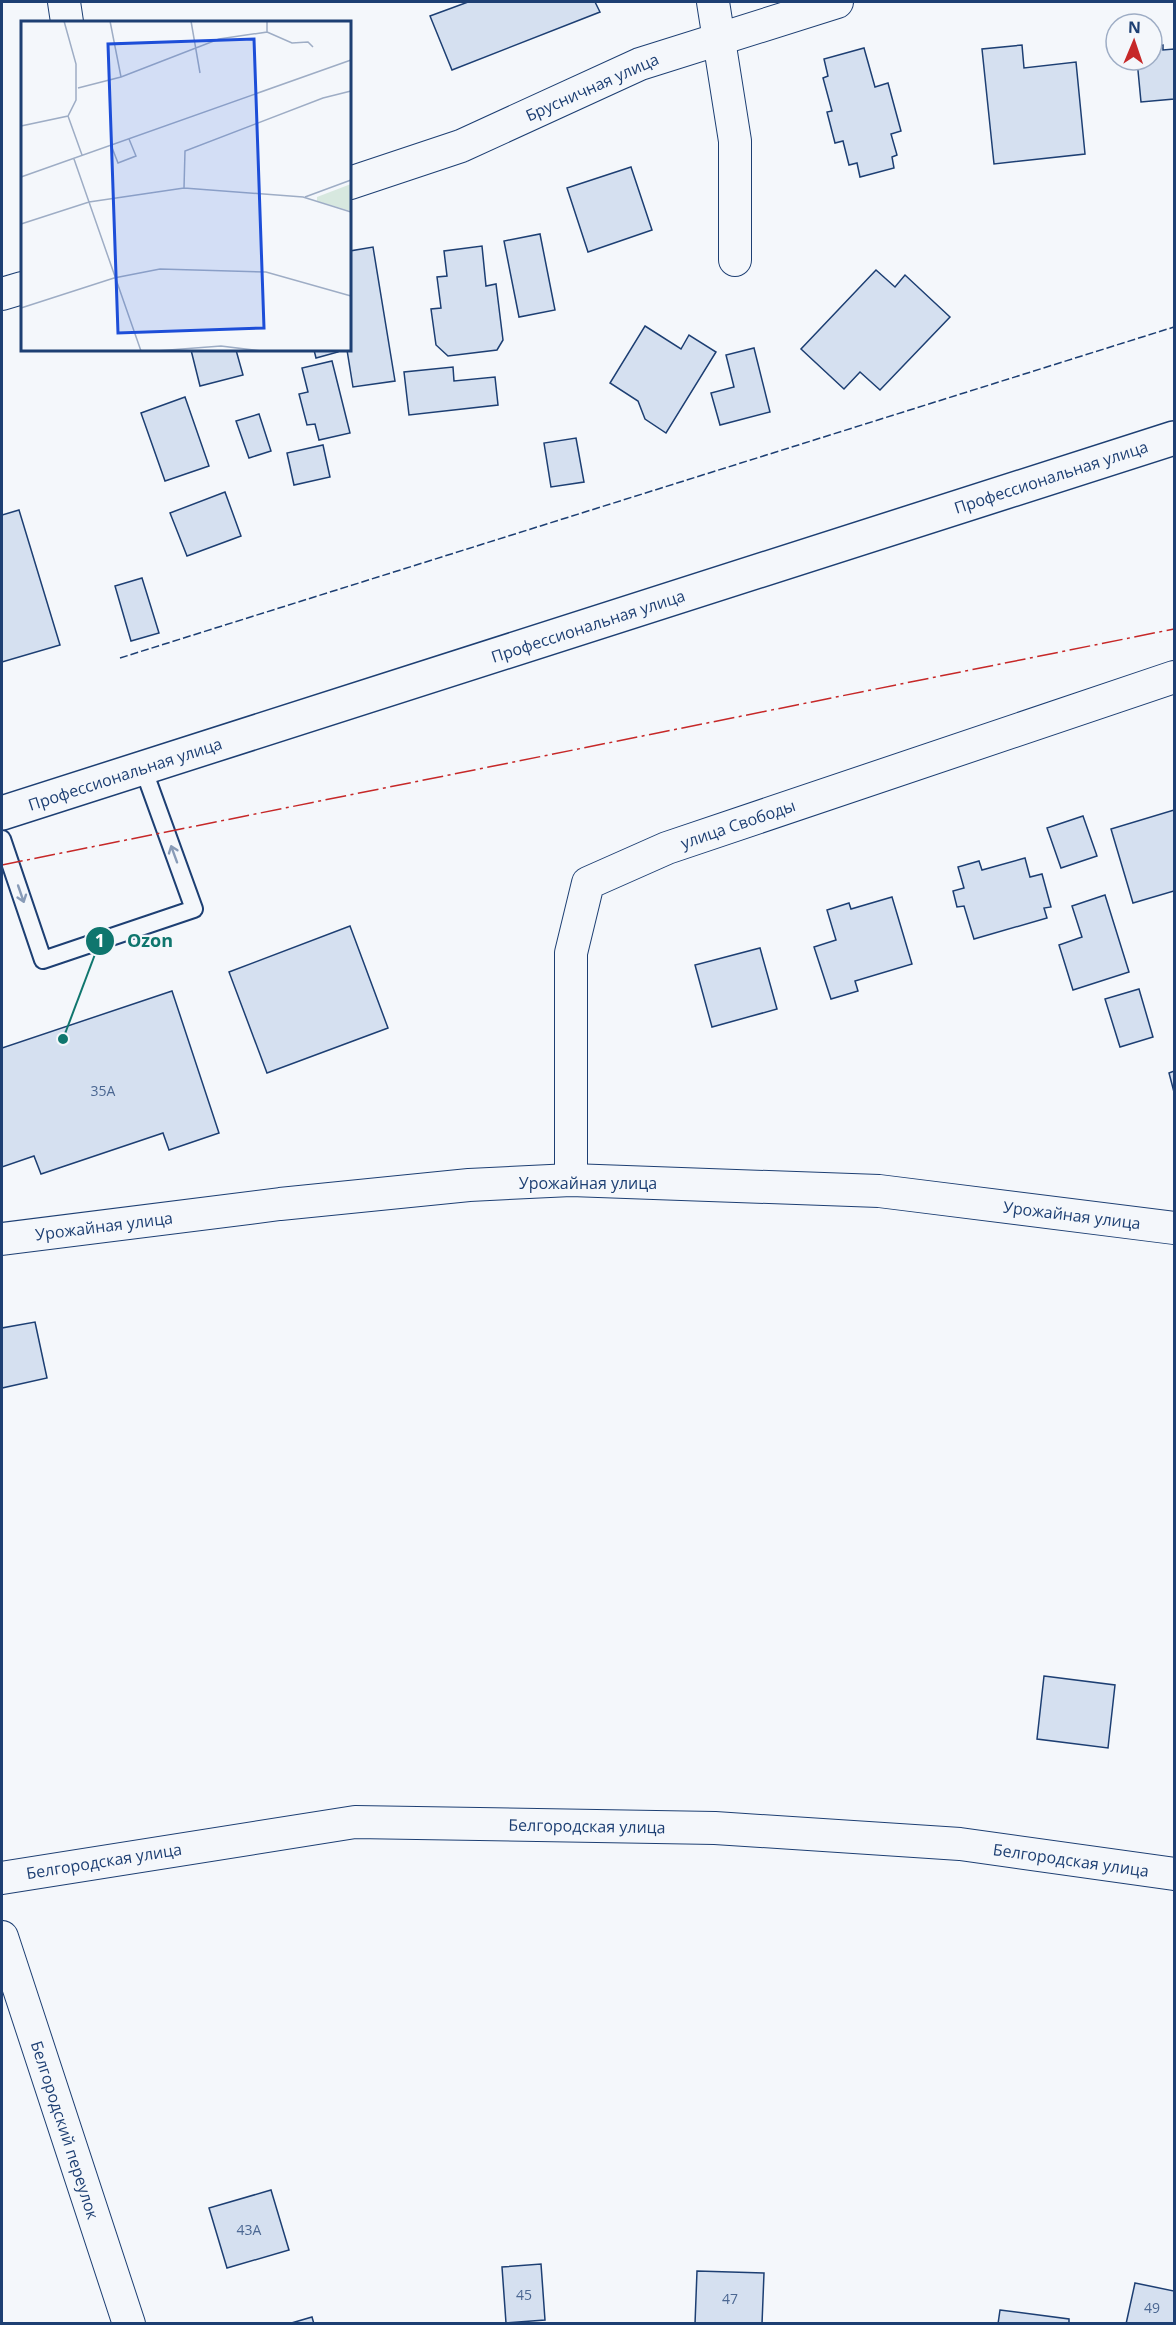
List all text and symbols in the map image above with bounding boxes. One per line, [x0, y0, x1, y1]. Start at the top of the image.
north arrow [1104, 12, 1164, 72]
text: N [1128, 16, 1141, 38]
inset map [21, 21, 351, 351]
street label: Брусничная улица [522, 48, 662, 126]
street label: Профессиональная улица [951, 435, 1151, 519]
street label: Профессиональная улица [488, 584, 688, 668]
street label: Профессиональная улица [25, 732, 225, 816]
street label: улица Свободы [678, 794, 798, 854]
one-way arrow [168, 845, 179, 864]
one-way arrow [16, 885, 27, 903]
callout: Ozon [85, 923, 185, 959]
text: 1 [95, 928, 105, 952]
text: Ozon [127, 928, 173, 952]
house number: 35А [91, 1081, 116, 1100]
street label: Урожайная улица [519, 1172, 657, 1194]
street label: Урожайная улица [1002, 1196, 1142, 1234]
street label: Урожайная улица [34, 1207, 174, 1245]
street label: Белгородская улица [508, 1814, 666, 1838]
street label: Белгородская улица [25, 1838, 183, 1884]
street label: Белгородская улица [992, 1838, 1150, 1882]
street label: Белгородский переулок [26, 2038, 104, 2223]
house number: 43А [237, 2220, 262, 2239]
house number: 45 [516, 2285, 532, 2304]
house number: 47 [722, 2289, 738, 2308]
house number: 49 [1144, 2298, 1160, 2317]

